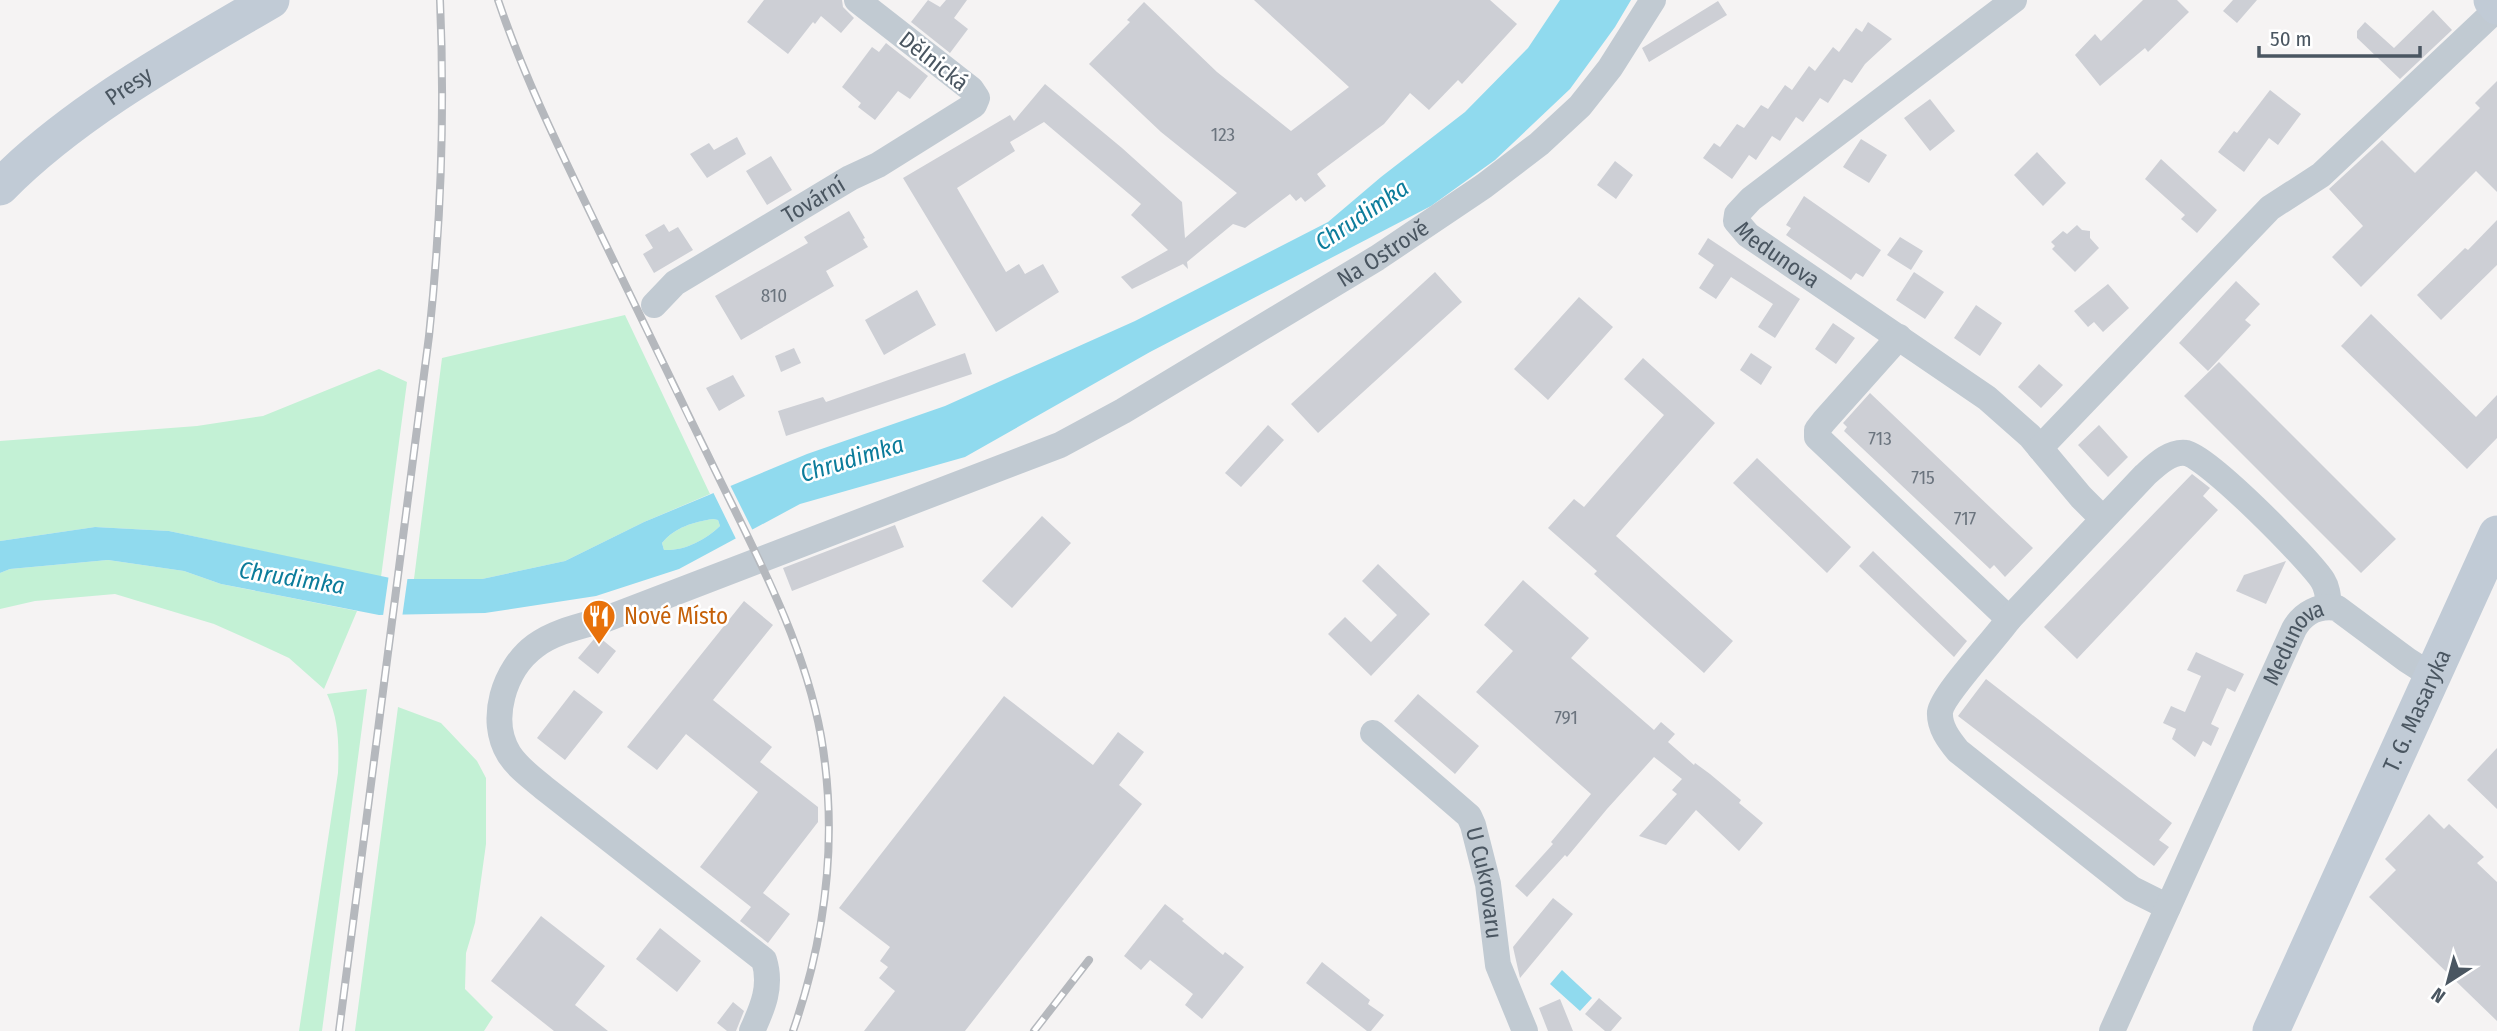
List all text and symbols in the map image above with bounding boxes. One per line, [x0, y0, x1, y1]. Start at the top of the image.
scale bar [2259, 14, 2420, 58]
street label: Dělnická [894, 25, 974, 97]
text: 50 m [2270, 26, 2312, 52]
street label: Presy [100, 60, 158, 111]
house number: 123 [1211, 123, 1235, 146]
street label: Tovární [777, 170, 850, 230]
water label: Chrudimka [1310, 174, 1414, 256]
street label: Na Ostrově [1332, 213, 1434, 293]
street label: Medunova [1729, 216, 1825, 294]
house number: 810 [761, 284, 787, 307]
house number: 713 [1868, 427, 1892, 450]
water label: Chrudimka [797, 430, 907, 488]
house number: 715 [1911, 466, 1935, 489]
house number: 717 [1954, 507, 1977, 530]
water label: Chrudimka [237, 556, 347, 600]
street label: Medunova [2257, 594, 2327, 689]
restaurant icon: Nové Místo [580, 597, 618, 646]
place label: Nové Místo [624, 602, 728, 630]
street label: T. G. Masaryka [2377, 645, 2457, 776]
house number: 791 [1554, 706, 1578, 729]
street label: U Cukrovaru [1460, 824, 1509, 940]
north arrow [2413, 947, 2483, 1017]
text: N [2427, 983, 2450, 1008]

